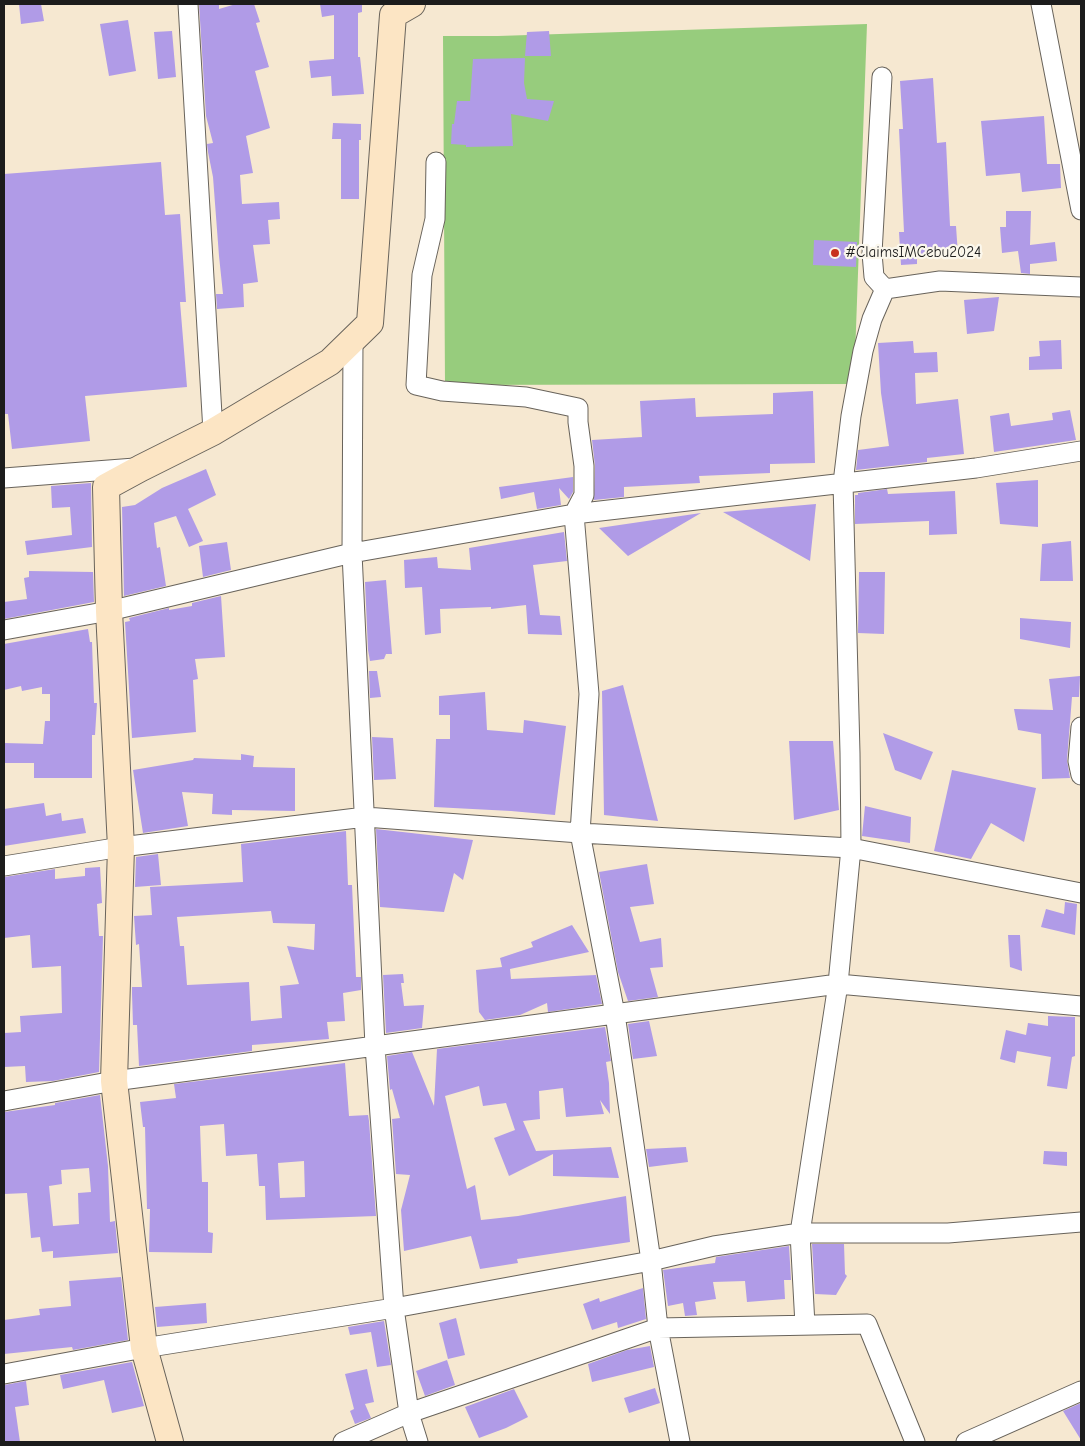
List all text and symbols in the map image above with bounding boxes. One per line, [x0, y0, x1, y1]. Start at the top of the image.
place label: #ClaimsIMCebu2024 [845, 244, 981, 262]
marker: #ClaimsIMCebu2024 [829, 247, 841, 259]

